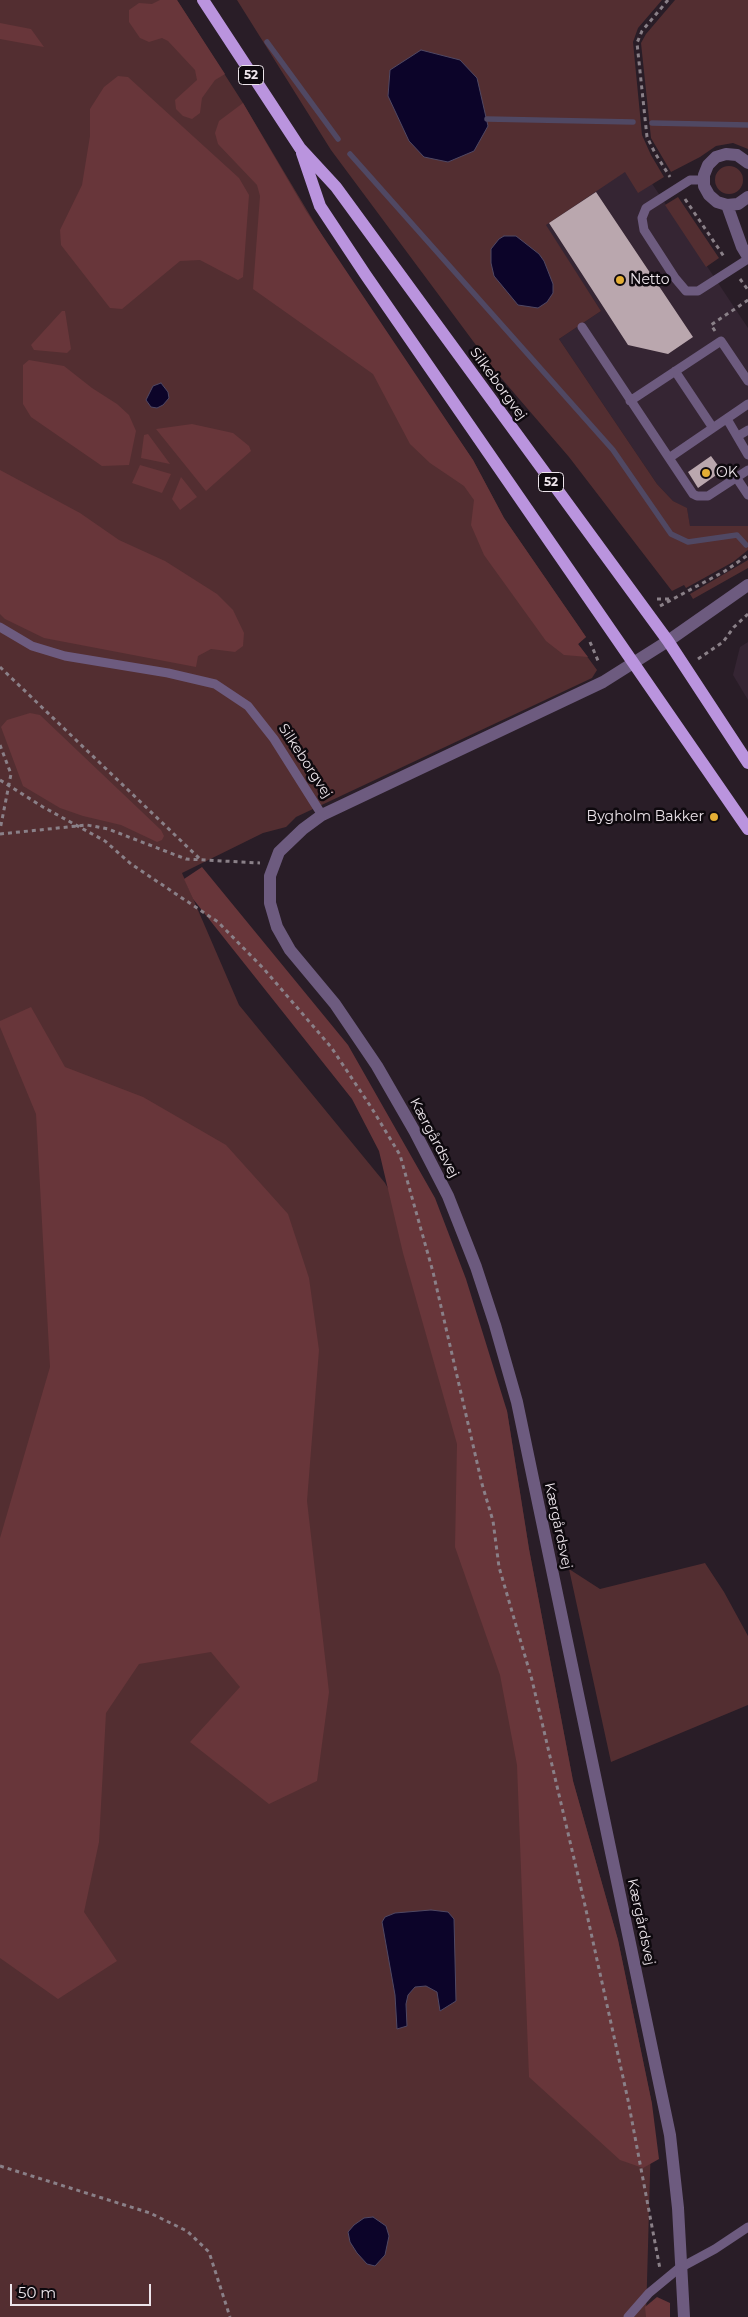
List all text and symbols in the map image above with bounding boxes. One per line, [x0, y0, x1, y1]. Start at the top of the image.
road number: 52 [238, 66, 264, 84]
place label: Netto [630, 272, 670, 288]
marker: Netto [614, 274, 626, 286]
street label: Silkeborgvej [466, 344, 530, 424]
place label: OK [716, 465, 738, 481]
marker: OK [700, 467, 712, 479]
road number: 52 [538, 472, 564, 492]
street label: Silkeborgvej [275, 721, 335, 801]
place label: Bygholm Bakker [587, 809, 704, 825]
marker: Bygholm Bakker [708, 811, 720, 823]
street label: Kærgårdsvej [406, 1095, 462, 1181]
street label: Kærgårdsvej [541, 1481, 575, 1571]
street label: Kærgårdsvej [624, 1877, 658, 1967]
scale bar [12, 2274, 154, 2306]
text: 50 m [18, 2283, 56, 2302]

